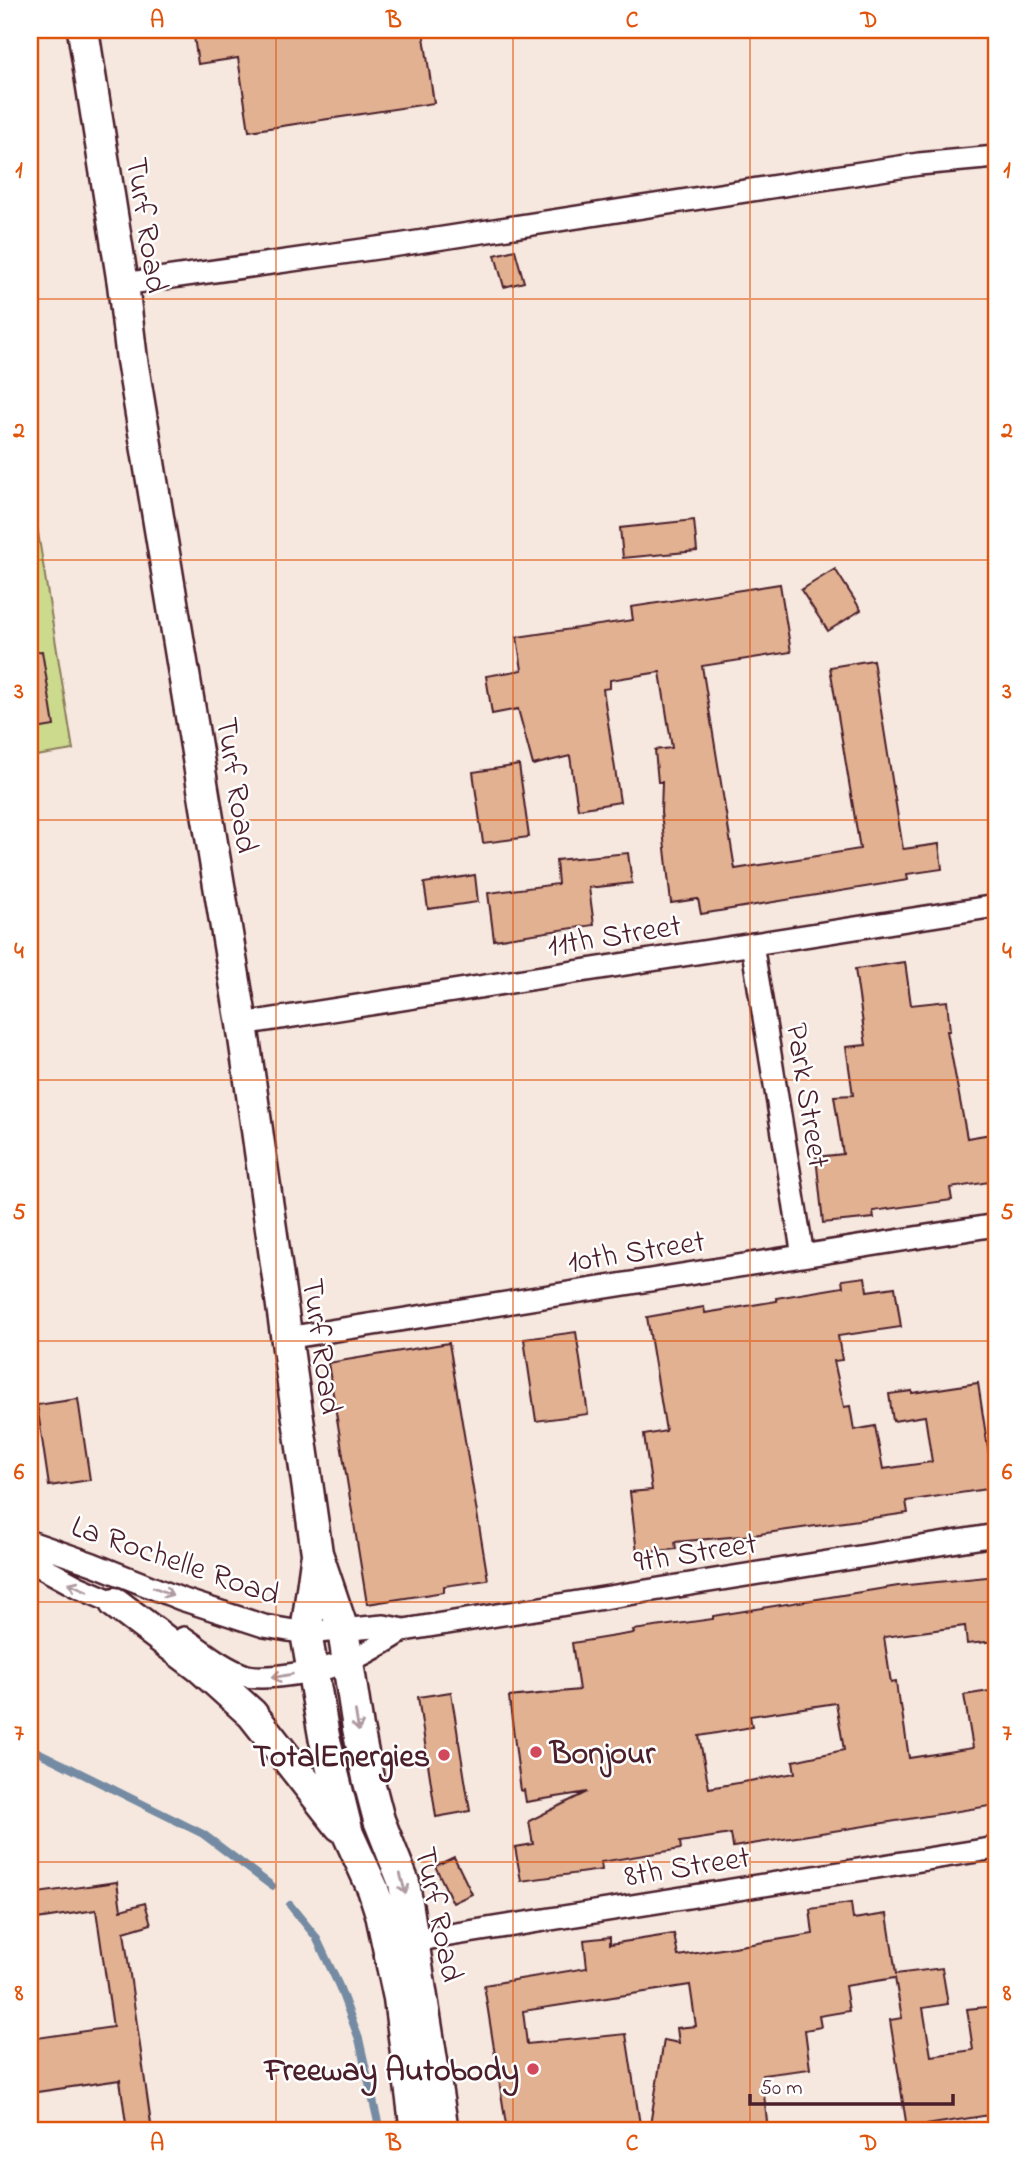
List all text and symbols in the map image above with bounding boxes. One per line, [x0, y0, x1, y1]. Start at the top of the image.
text: A [150, 5, 164, 38]
text: B [385, 5, 402, 38]
text: C [626, 5, 639, 38]
text: D [860, 5, 877, 38]
street label: Turf Road [111, 154, 178, 297]
text: 1 [15, 155, 23, 188]
text: 1 [1003, 155, 1011, 188]
text: 2 [12, 415, 25, 448]
text: 2 [1000, 415, 1013, 448]
text: 3 [13, 676, 24, 709]
text: 3 [1001, 676, 1012, 709]
street label: Turf Road [201, 714, 268, 857]
street label: 11th Street [544, 904, 685, 971]
text: 4 [14, 936, 24, 969]
text: 4 [1002, 936, 1012, 969]
street label: Park Street [771, 1020, 840, 1172]
text: 5 [12, 1197, 26, 1230]
text: 5 [1000, 1197, 1014, 1230]
street label: 10th Street [564, 1219, 709, 1288]
street label: Turf Road [287, 1275, 352, 1418]
text: 6 [14, 1457, 25, 1490]
text: 6 [1002, 1457, 1013, 1490]
street label: La Rochelle Road [64, 1505, 286, 1620]
street label: 9th Street [631, 1521, 761, 1587]
one-way arrow [68, 1579, 89, 1593]
one-way arrow [151, 1586, 173, 1599]
one-way arrow [271, 1669, 294, 1683]
one-way arrow [351, 1709, 364, 1732]
text: 7 [14, 1718, 24, 1751]
text: 7 [1002, 1718, 1012, 1751]
place label: Bonjour [548, 1732, 656, 1779]
place label: TotalEnergies [253, 1735, 430, 1783]
marker: Bonjour [528, 1744, 544, 1760]
marker: TotalEnergies [436, 1747, 452, 1763]
street label: 8th Street [621, 1835, 754, 1902]
street label: Turf Road [399, 1843, 474, 1987]
one-way arrow [397, 1872, 410, 1895]
text: 8 [14, 1978, 24, 2011]
text: 8 [1002, 1978, 1012, 2011]
place label: Freeway Autobody [263, 2049, 519, 2097]
marker: Freeway Autobody [525, 2061, 541, 2077]
scale bar [750, 2063, 953, 2107]
text: 50 m [760, 2074, 803, 2104]
text: A [150, 2128, 164, 2161]
text: B [385, 2128, 402, 2161]
text: C [626, 2128, 639, 2161]
text: D [860, 2128, 877, 2161]

